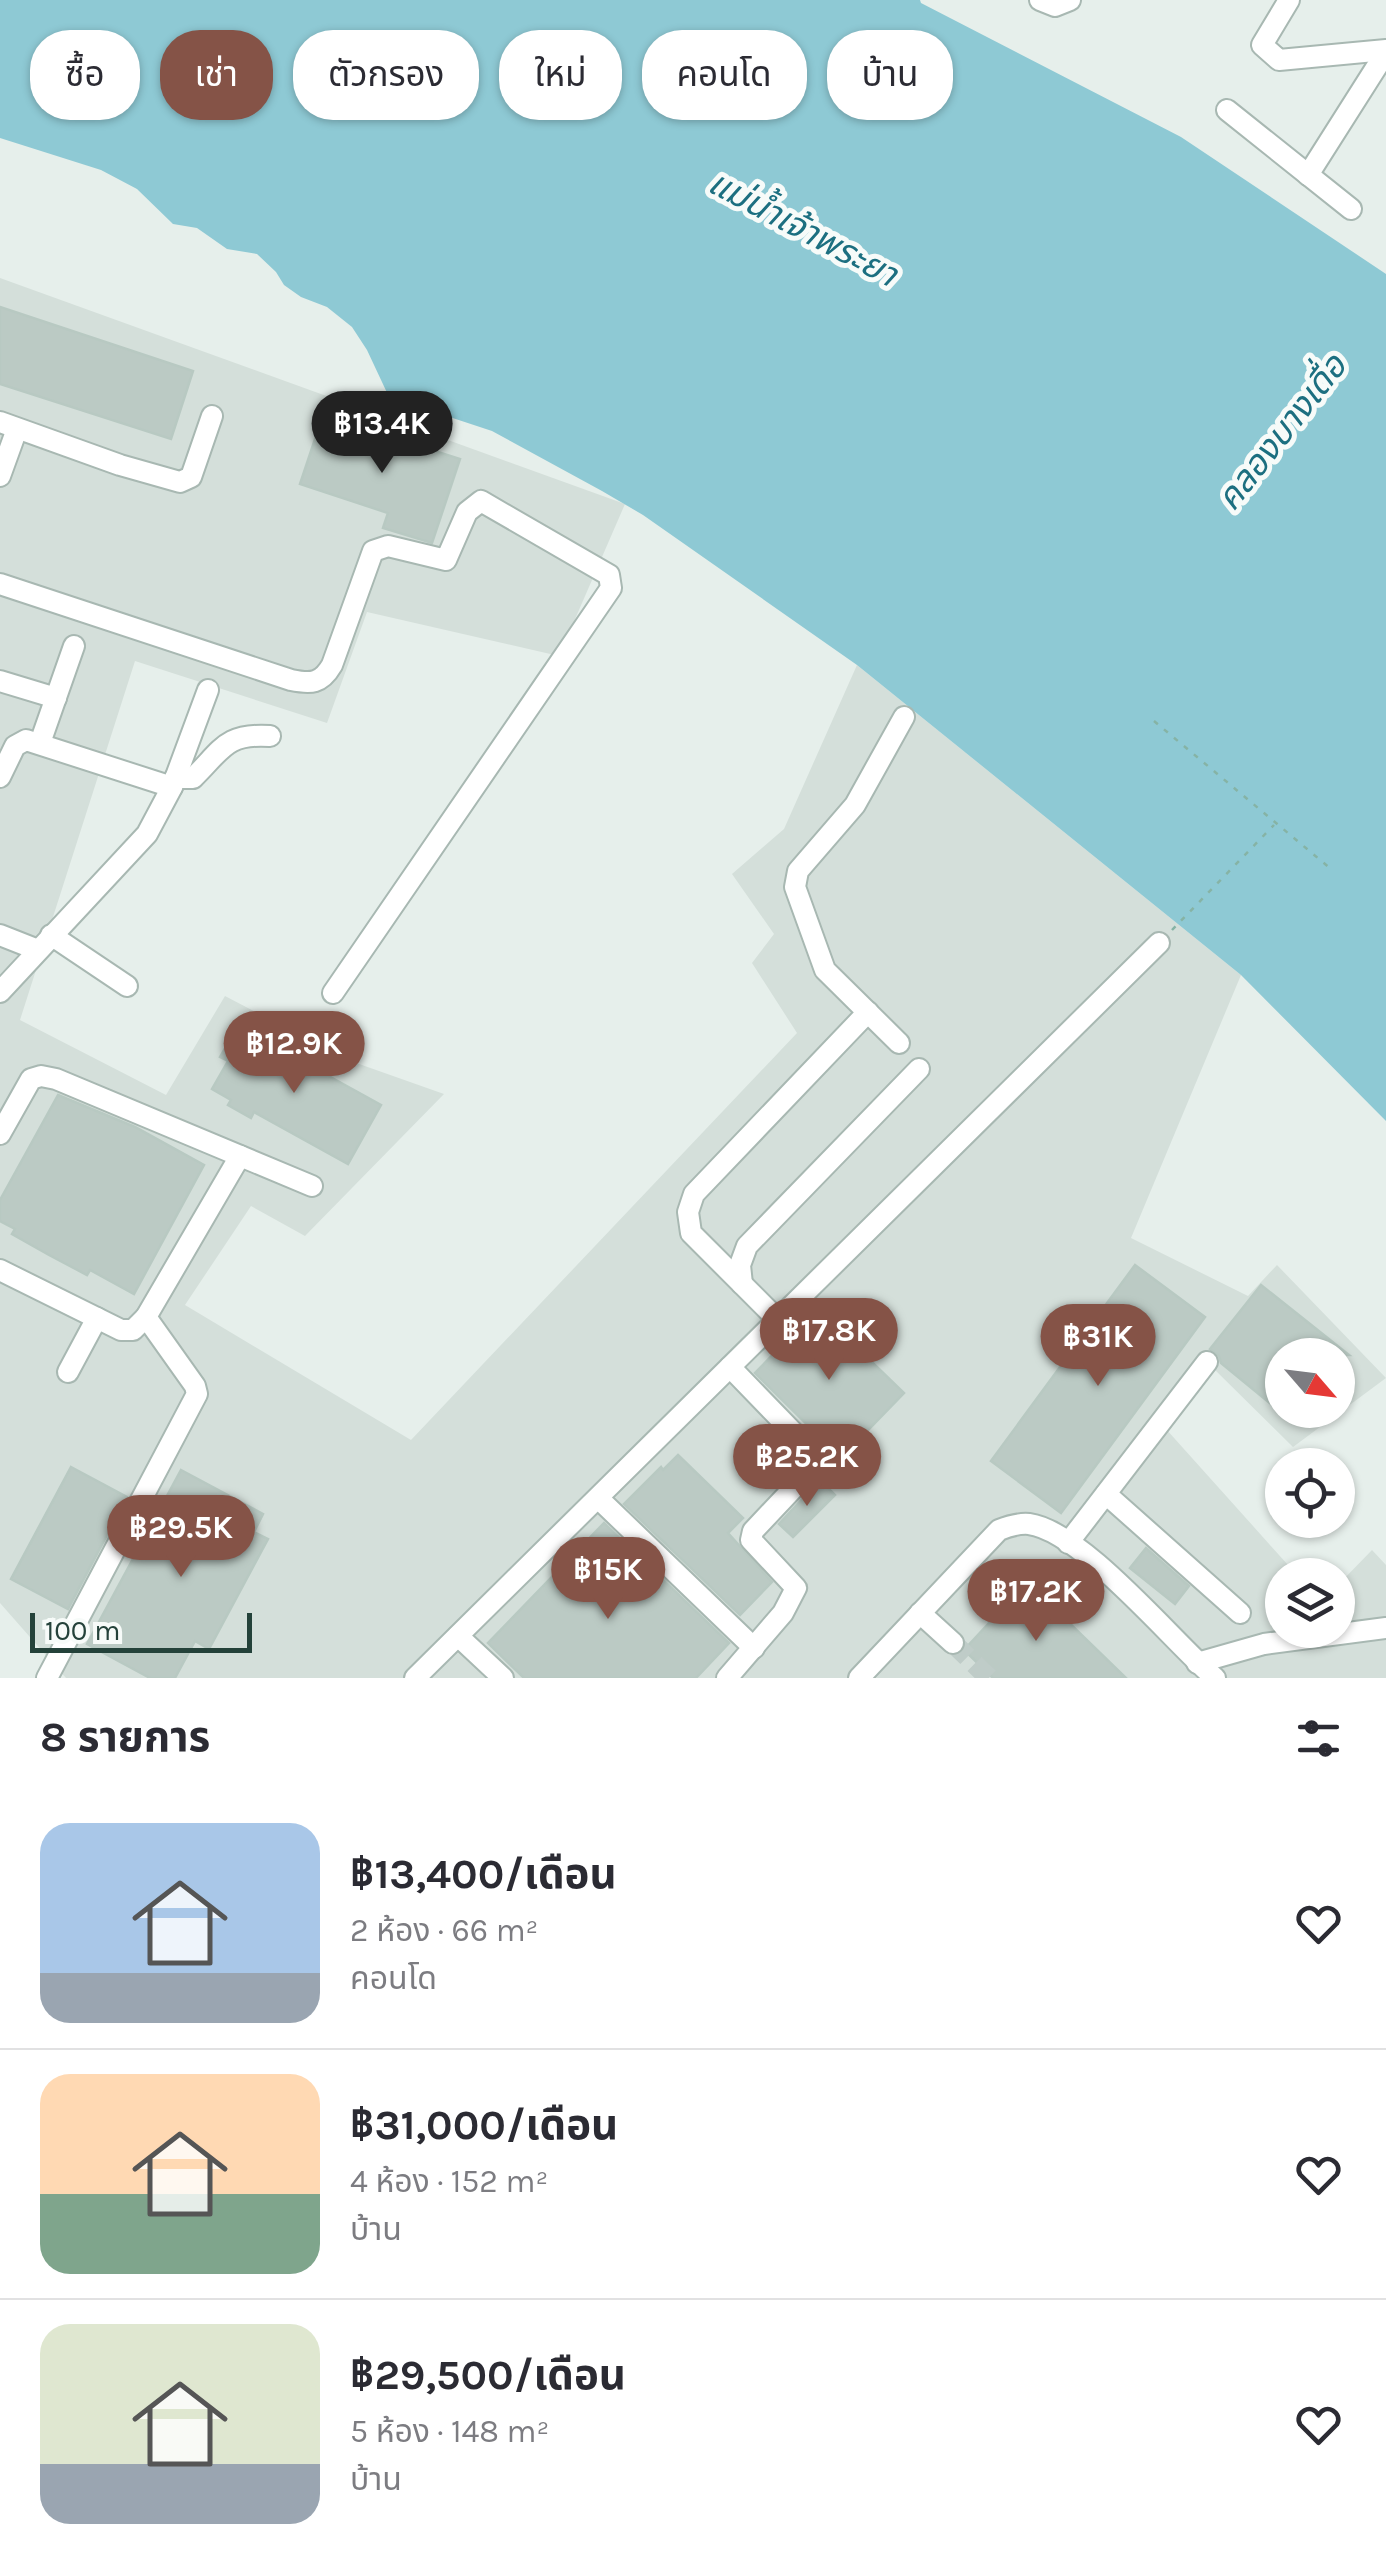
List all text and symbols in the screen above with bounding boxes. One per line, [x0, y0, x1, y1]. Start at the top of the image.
chip: ซื้อ [30, 30, 140, 120]
chip: เช่า [160, 30, 273, 120]
chip: ตัวกรอง [293, 30, 479, 120]
chip: ใหม่ [499, 30, 622, 120]
chip: คอนโด [642, 30, 807, 120]
chip: บ้าน [827, 30, 953, 120]
water label: แม่น้ำเจ้าพระยา [702, 158, 907, 296]
water label: คลองบางเดื่อ [1205, 342, 1356, 518]
pin: ฿13.4K [301, 391, 463, 476]
text: ฿13.4K [334, 405, 430, 442]
pin: ฿12.9K [213, 1011, 375, 1096]
text: ฿12.9K [246, 1025, 342, 1062]
pin: ฿17.8K [748, 1298, 910, 1383]
pin: ฿31K [1039, 1304, 1157, 1389]
text: ฿17.8K [782, 1312, 876, 1349]
text: ฿31K [1063, 1318, 1133, 1355]
north arrow [1265, 1338, 1355, 1428]
map controls [1265, 1338, 1355, 1648]
pin: ฿25.2K [726, 1424, 888, 1509]
text: ฿25.2K [755, 1438, 859, 1475]
button: locate [1265, 1448, 1355, 1538]
pin: ฿29.5K [100, 1495, 262, 1580]
text: ฿29.5K [129, 1509, 233, 1546]
pin: ฿15K [549, 1537, 667, 1622]
text: ฿15K [573, 1551, 643, 1588]
button: layers [1265, 1558, 1355, 1648]
pin: ฿17.2K [955, 1559, 1117, 1644]
text: ฿17.2K [989, 1573, 1083, 1610]
scale bar [30, 1608, 252, 1652]
text: 100 m [45, 1614, 120, 1647]
icon: filters [1291, 1711, 1346, 1766]
text: 8 รายการ [40, 1712, 210, 1762]
text: ฿13,400/เดือน [350, 1849, 617, 1899]
icon: home [120, 1863, 240, 1983]
icon: heart [1291, 1896, 1346, 1951]
text: 2 ห้อง · 66 m² [350, 1912, 538, 1949]
text: คอนโด [350, 1960, 437, 1997]
text: ฿31,000/เดือน [350, 2100, 618, 2150]
icon: home [120, 2114, 240, 2234]
icon: heart [1291, 2147, 1346, 2202]
text: 4 ห้อง · 152 m² [350, 2163, 548, 2200]
text: บ้าน [350, 2211, 402, 2248]
text: ฿29,500/เดือน [350, 2350, 626, 2400]
icon: home [120, 2364, 240, 2484]
icon: heart [1291, 2397, 1346, 2452]
text: 5 ห้อง · 148 m² [350, 2413, 549, 2450]
text: บ้าน [350, 2461, 402, 2498]

